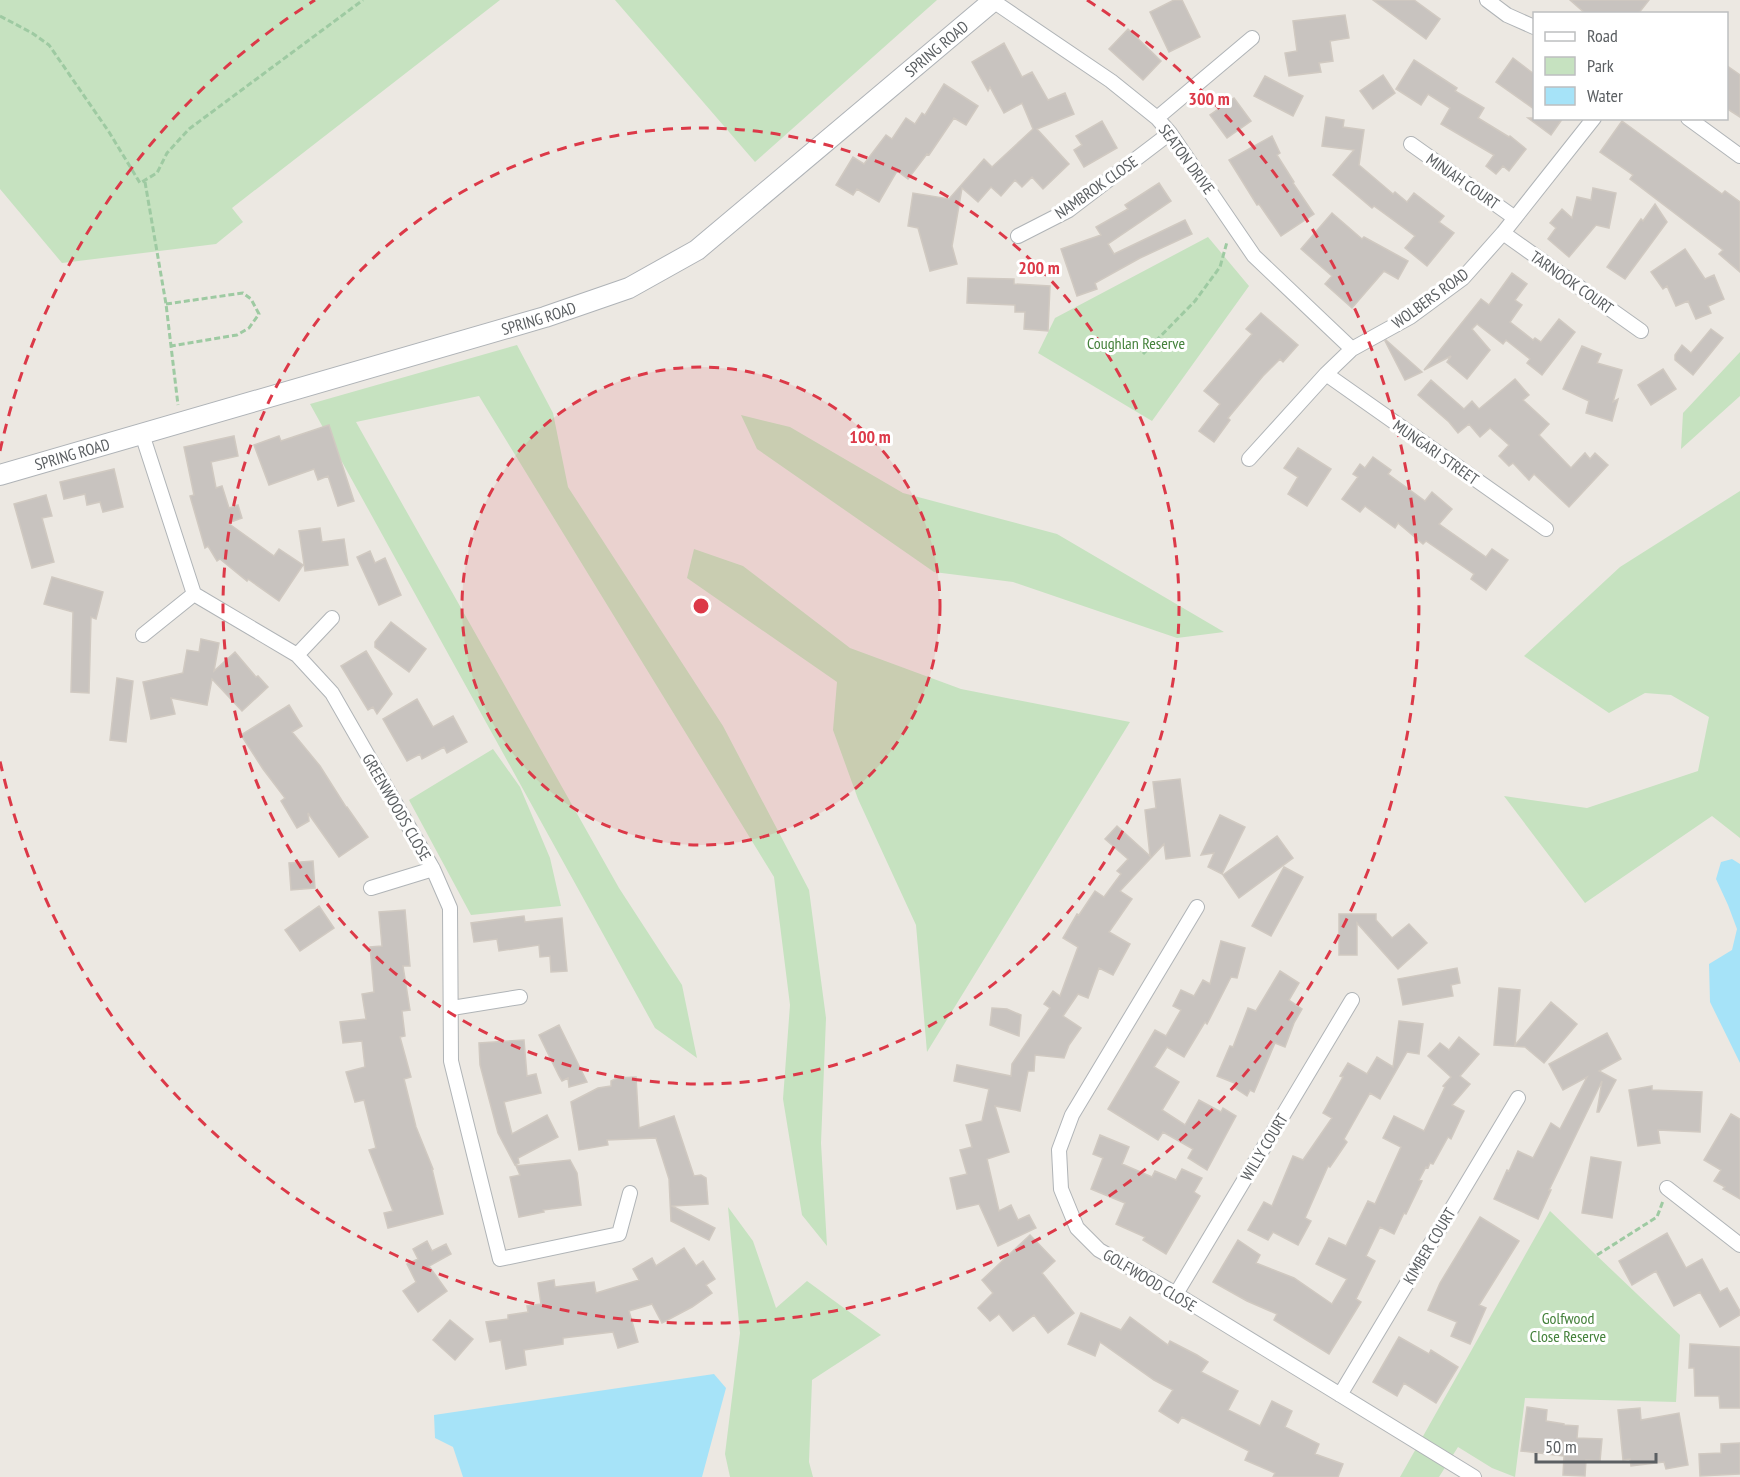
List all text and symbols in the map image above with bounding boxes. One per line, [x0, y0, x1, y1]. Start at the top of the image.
legend [1533, 12, 1728, 120]
street label: SPRING ROAD [900, 16, 972, 81]
text: Road [1587, 24, 1618, 47]
text: Park [1587, 54, 1614, 77]
text: Water [1587, 84, 1623, 107]
text: 300 m [1188, 87, 1230, 110]
street label: SEATON DRIVE [1155, 120, 1219, 198]
street label: MINJAH COURT [1423, 149, 1503, 213]
street label: NAMBROK CLOSE [1051, 151, 1141, 223]
street label: TARNOOK COURT [1527, 246, 1617, 318]
text: 200 m [1018, 256, 1060, 279]
street label: WOLBERS ROAD [1388, 263, 1472, 333]
street label: SPRING ROAD [499, 297, 579, 339]
park label: Coughlan Reserve [1087, 333, 1185, 353]
street label: MUNGARI STREET [1389, 415, 1483, 489]
text: 100 m [849, 425, 891, 448]
street label: SPRING ROAD [32, 434, 112, 474]
centre of rings [691, 596, 711, 616]
street label: GREENWOODS CLOSE [358, 750, 436, 864]
street label: WILLY COURT [1236, 1110, 1292, 1184]
street label: KIMBER COURT [1398, 1204, 1460, 1288]
street label: GOLFWOOD CLOSE [1100, 1244, 1200, 1316]
park label: Golfwood Close Reserve [1530, 1308, 1606, 1346]
scale bar [1536, 1426, 1656, 1464]
text: 50 m [1545, 1435, 1577, 1458]

